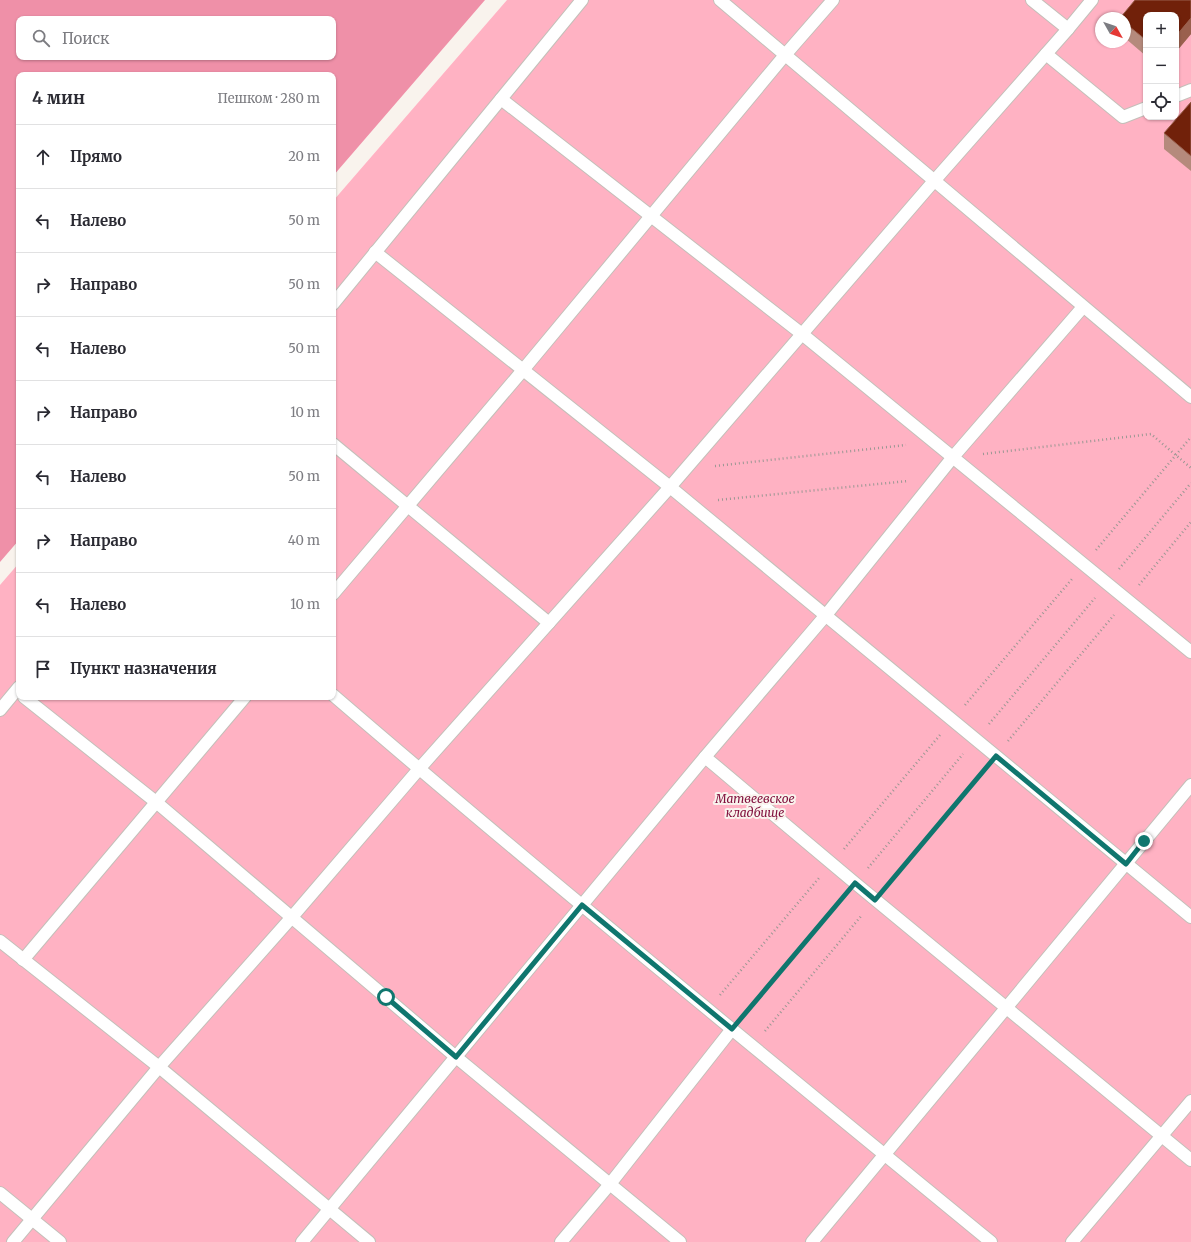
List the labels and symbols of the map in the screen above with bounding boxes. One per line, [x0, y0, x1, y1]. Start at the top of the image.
north arrow [1095, 12, 1131, 48]
park label: Матвеевское кладбище [714, 791, 795, 820]
route end [1135, 832, 1153, 850]
route start [377, 988, 395, 1006]

